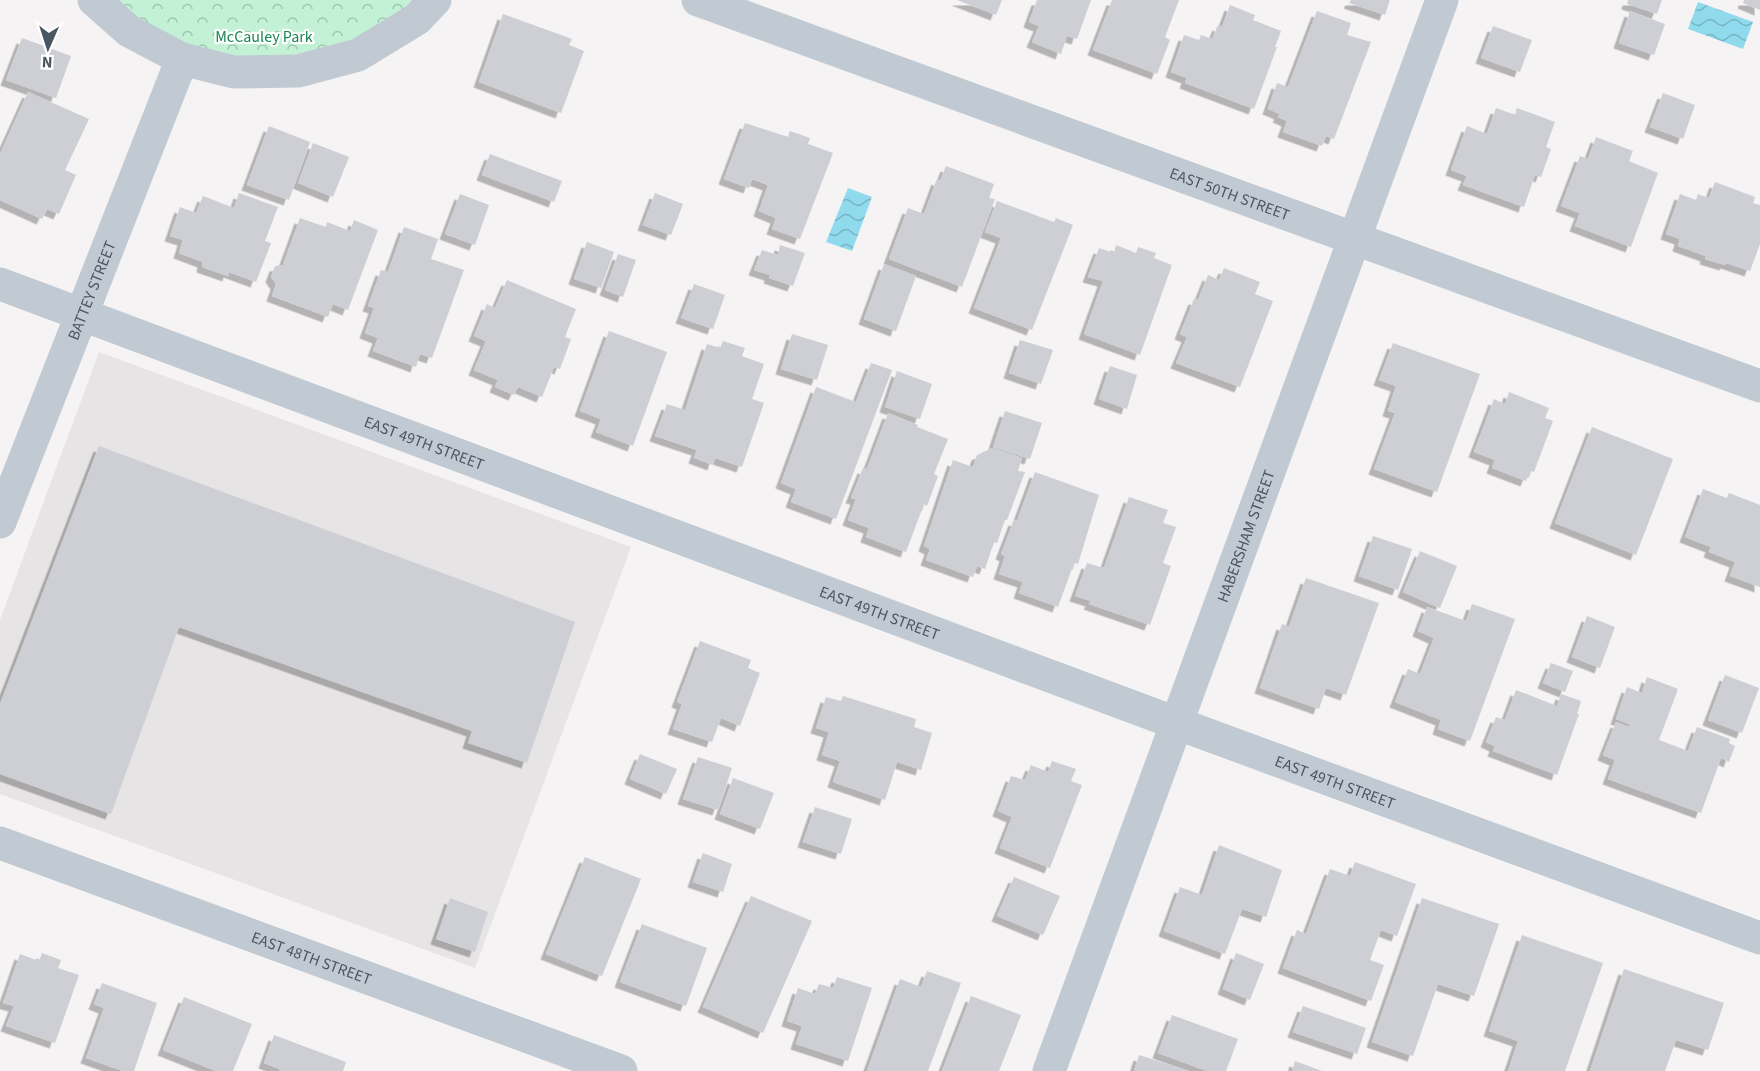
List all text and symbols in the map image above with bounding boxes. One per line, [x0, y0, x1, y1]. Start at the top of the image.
north arrow [18, 18, 78, 78]
park label: McCauley Park [215, 26, 313, 48]
text: N [41, 51, 53, 73]
street label: EAST 50TH STREET [1166, 162, 1293, 226]
street label: BATTEY STREET [63, 237, 122, 344]
street label: EAST 49TH STREET [361, 411, 488, 476]
street label: HABERSHAM STREET [1212, 466, 1281, 606]
street label: EAST 49TH STREET [816, 581, 943, 646]
street label: EAST 49TH STREET [1272, 750, 1399, 815]
street label: EAST 48TH STREET [248, 926, 375, 991]

